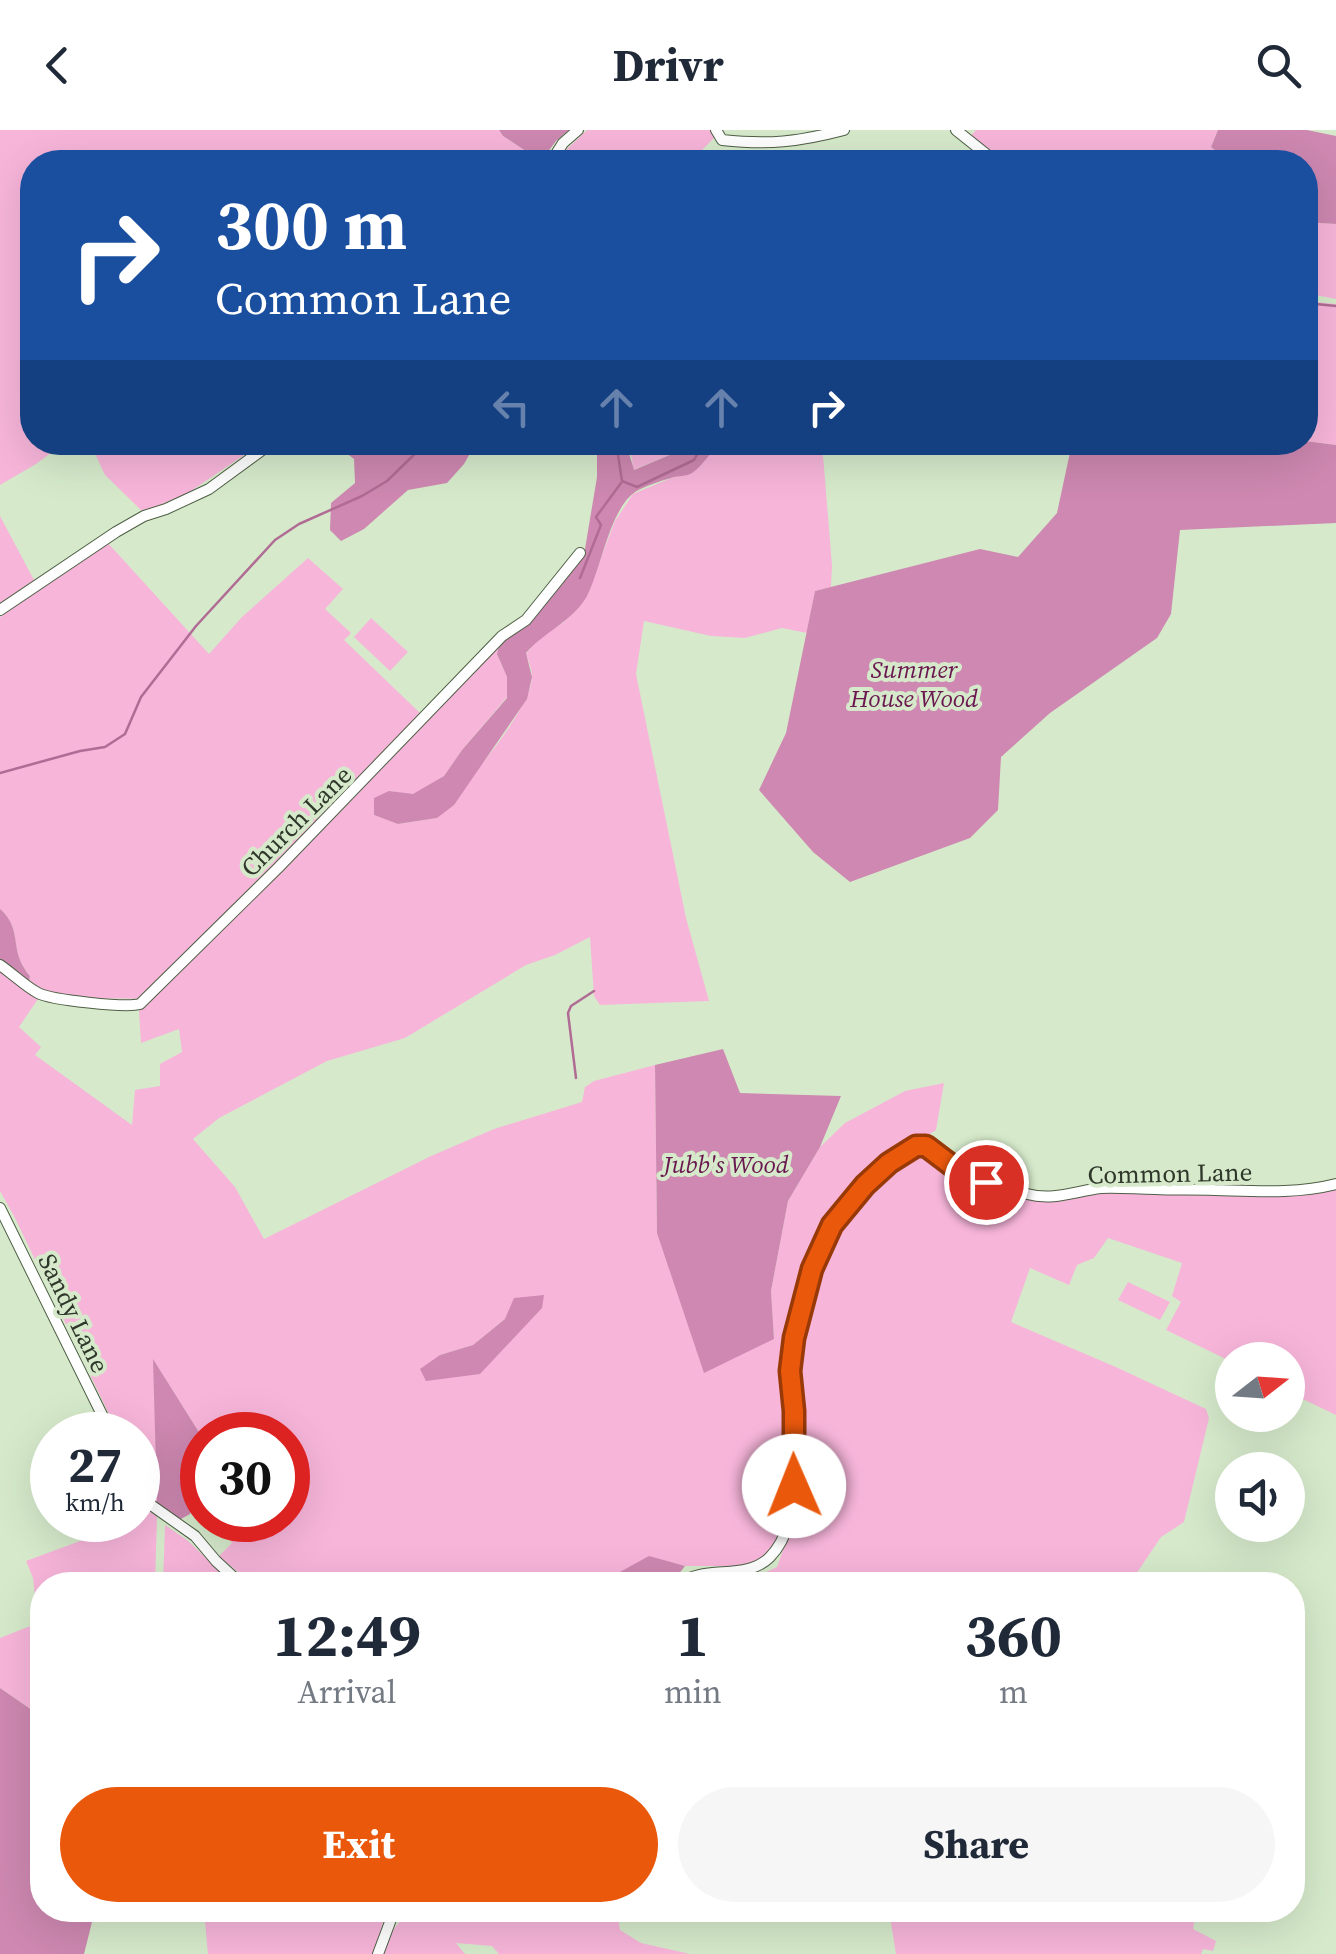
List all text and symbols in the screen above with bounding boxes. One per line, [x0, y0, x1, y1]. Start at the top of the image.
text: Drivr [612, 34, 724, 96]
icon: back [30, 38, 85, 93]
icon: search [1251, 38, 1306, 93]
text: 300 m [215, 176, 407, 272]
icon: right [50, 190, 180, 320]
text: Common Lane [215, 267, 511, 329]
icon: left [484, 380, 539, 435]
icon: ahead [589, 380, 644, 435]
icon: ahead [694, 380, 749, 435]
icon: right [799, 380, 854, 435]
park label: Summer House Wood [849, 652, 979, 715]
street label: Church Lane [233, 758, 359, 884]
pin [944, 1140, 1029, 1225]
park label: Jubb's Wood [660, 1147, 790, 1181]
icon: arrive [959, 1155, 1014, 1210]
street label: Common Lane [1087, 1155, 1253, 1191]
street label: Sandy Lane [31, 1248, 117, 1378]
north arrow [1215, 1342, 1305, 1432]
map controls [1215, 1342, 1305, 1542]
speed limit sign: 30 [180, 1412, 310, 1542]
text: 27 [68, 1430, 122, 1499]
position arrow [742, 1434, 846, 1538]
button: sound [1215, 1452, 1305, 1542]
text: km/h [65, 1485, 125, 1519]
text: 12:49 [273, 1594, 421, 1676]
text: 1 [676, 1594, 709, 1676]
text: 360 [965, 1594, 1062, 1676]
text: Arrival [298, 1670, 396, 1714]
text: min [664, 1670, 722, 1714]
text: m [999, 1670, 1028, 1714]
button: Exit [60, 1787, 658, 1902]
button: Share [678, 1787, 1275, 1902]

